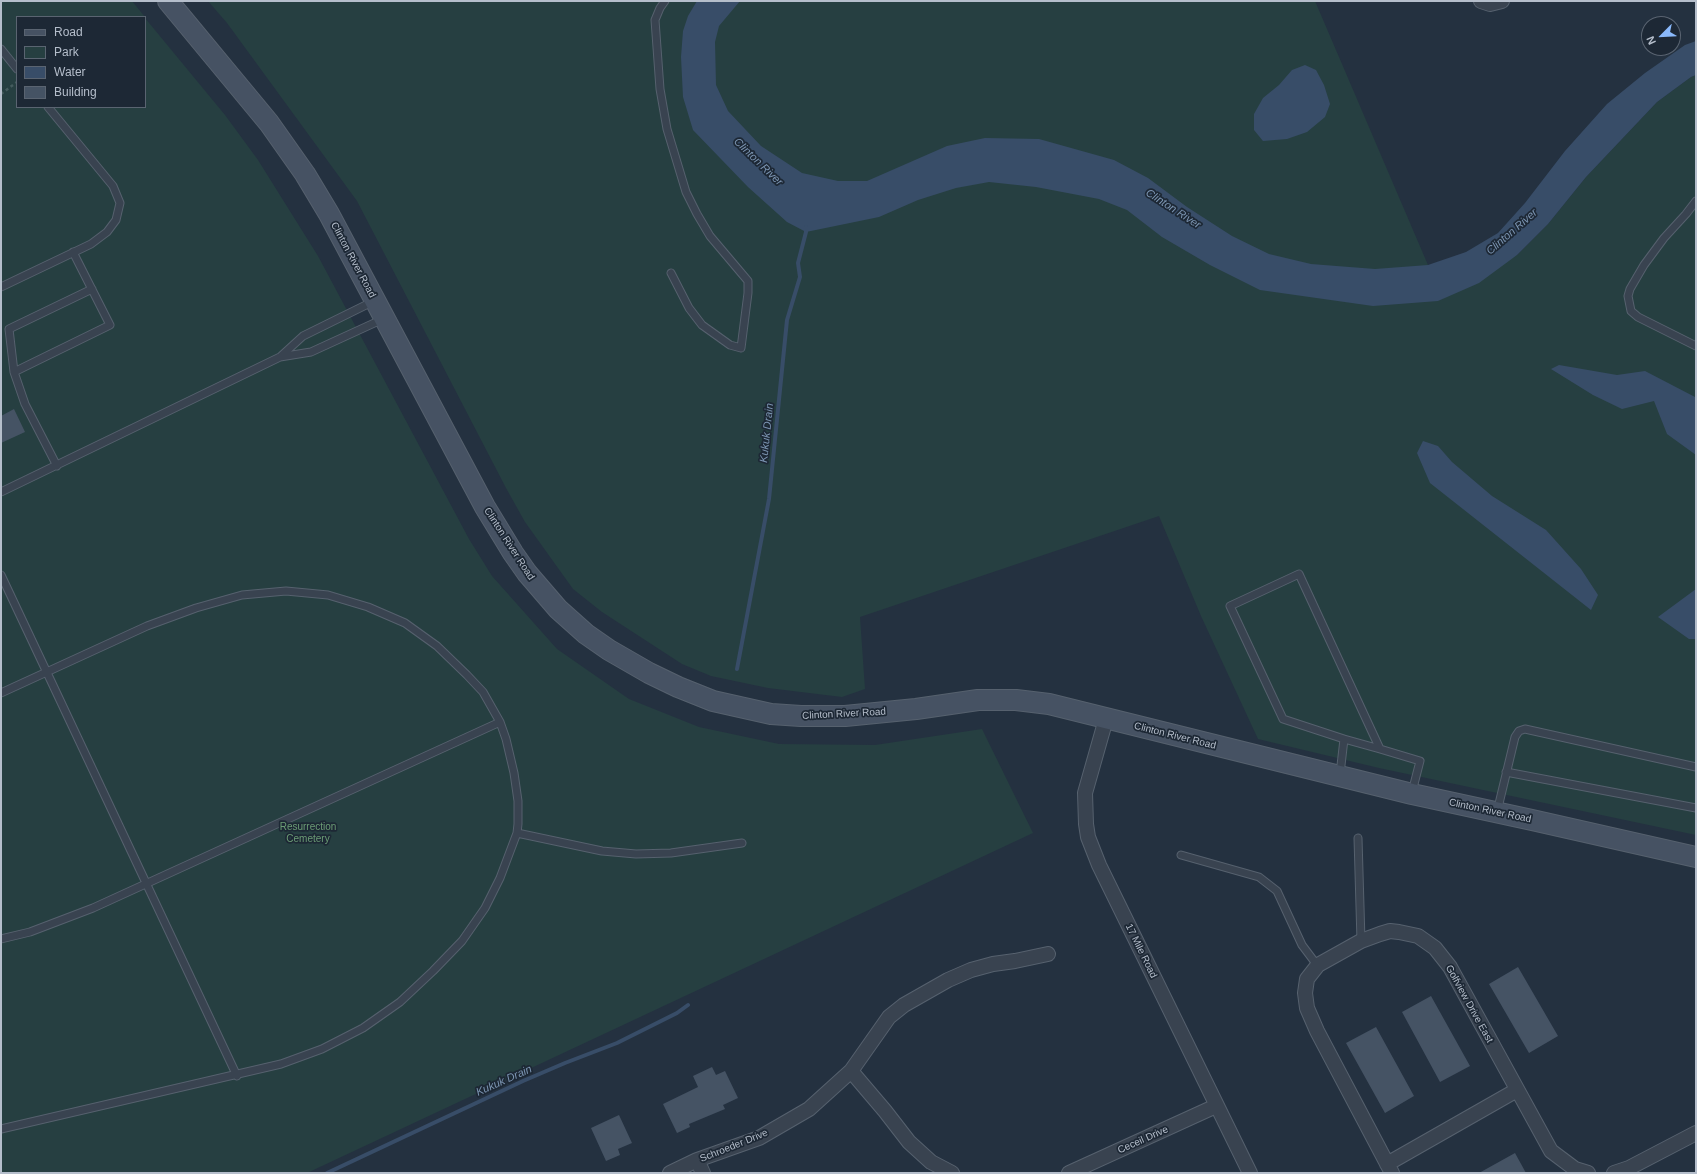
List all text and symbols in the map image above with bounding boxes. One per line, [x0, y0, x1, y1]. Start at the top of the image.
legend [16, 16, 146, 108]
north arrow [1641, 16, 1681, 56]
text: Road [54, 25, 83, 39]
text: N [1644, 34, 1658, 47]
text: Park [54, 45, 79, 59]
text: Water [54, 65, 86, 79]
text: Building [54, 85, 97, 99]
water label: Clinton River [731, 135, 785, 189]
water label: Clinton River [1143, 186, 1203, 232]
water label: Clinton River [1484, 206, 1540, 258]
street label: Clinton River Road [328, 220, 378, 300]
water label: Kukuk Drain [757, 403, 777, 463]
street label: Clinton River Road [481, 506, 537, 582]
street label: Clinton River Road [802, 706, 886, 722]
street label: Clinton River Road [1133, 720, 1217, 752]
street label: Clinton River Road [1448, 796, 1532, 826]
park label: Resurrection Cemetery [280, 821, 336, 844]
street label: 17 Mile Road [1123, 922, 1159, 980]
street label: Golfview Drive East [1443, 963, 1495, 1045]
water label: Kukuk Drain [474, 1063, 534, 1099]
street label: Ceceil Drive [1116, 1124, 1170, 1156]
street label: Schroeder Drive [698, 1127, 770, 1165]

